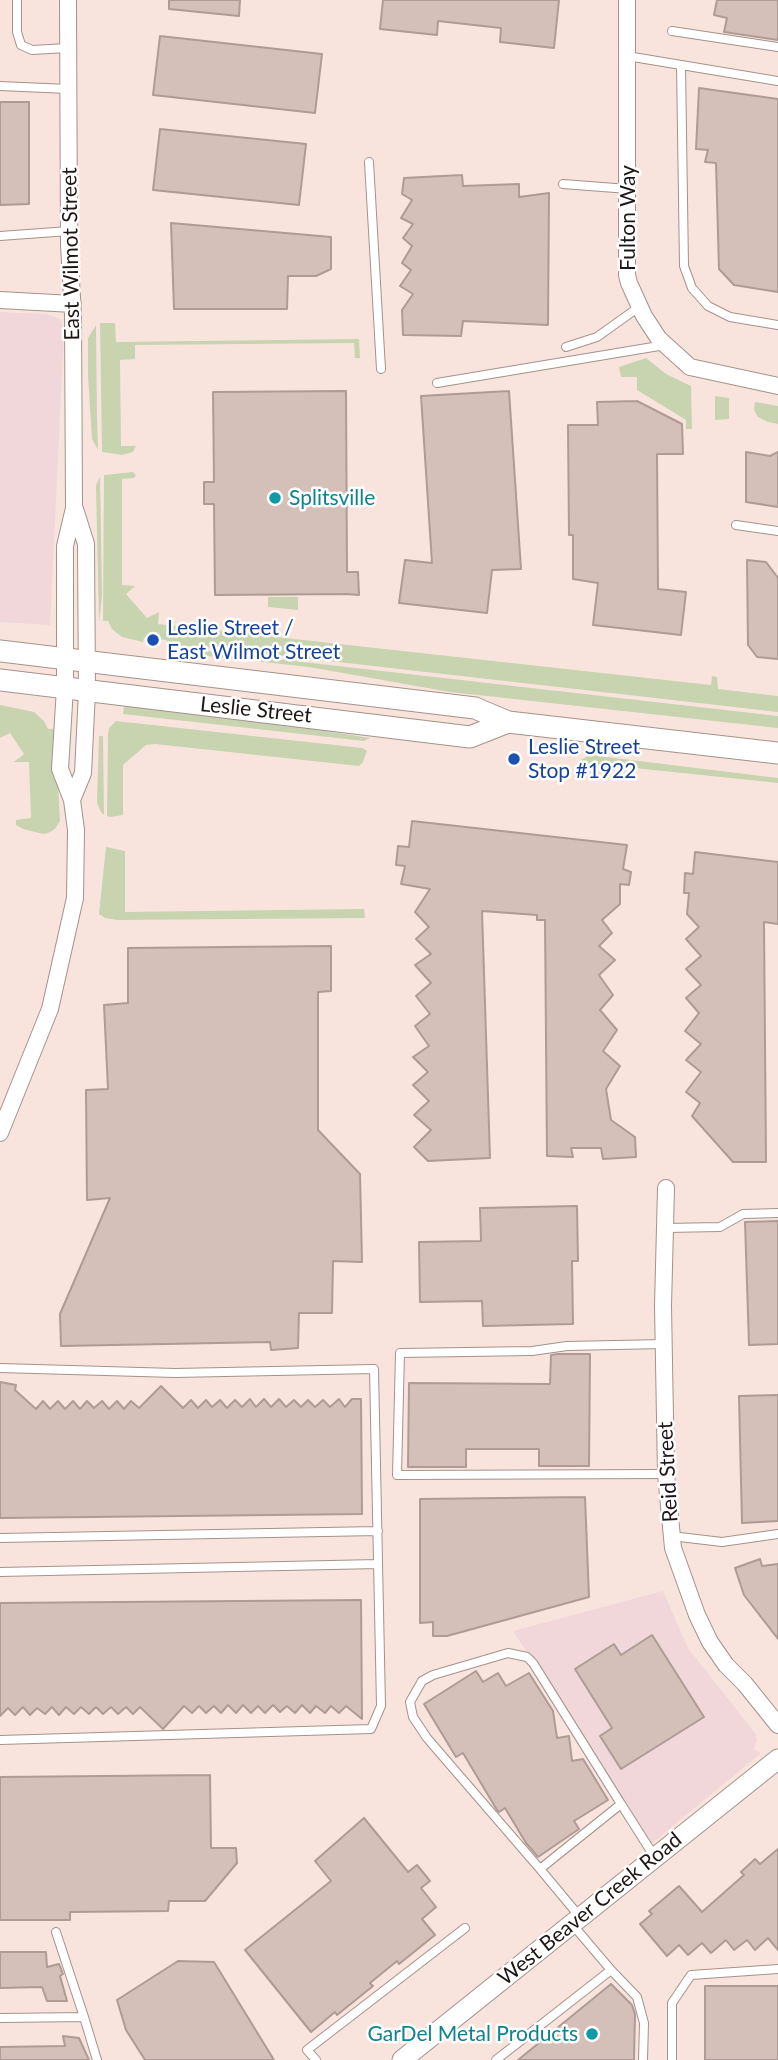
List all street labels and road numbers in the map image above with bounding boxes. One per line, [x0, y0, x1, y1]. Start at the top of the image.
street label: Fulton Way [615, 165, 641, 271]
street label: East Wilmot Street [57, 167, 85, 341]
street label: Leslie Street [199, 692, 313, 728]
street label: Reid Street [653, 1421, 683, 1523]
street label: West Beaver Creek Road [493, 1827, 687, 1991]

